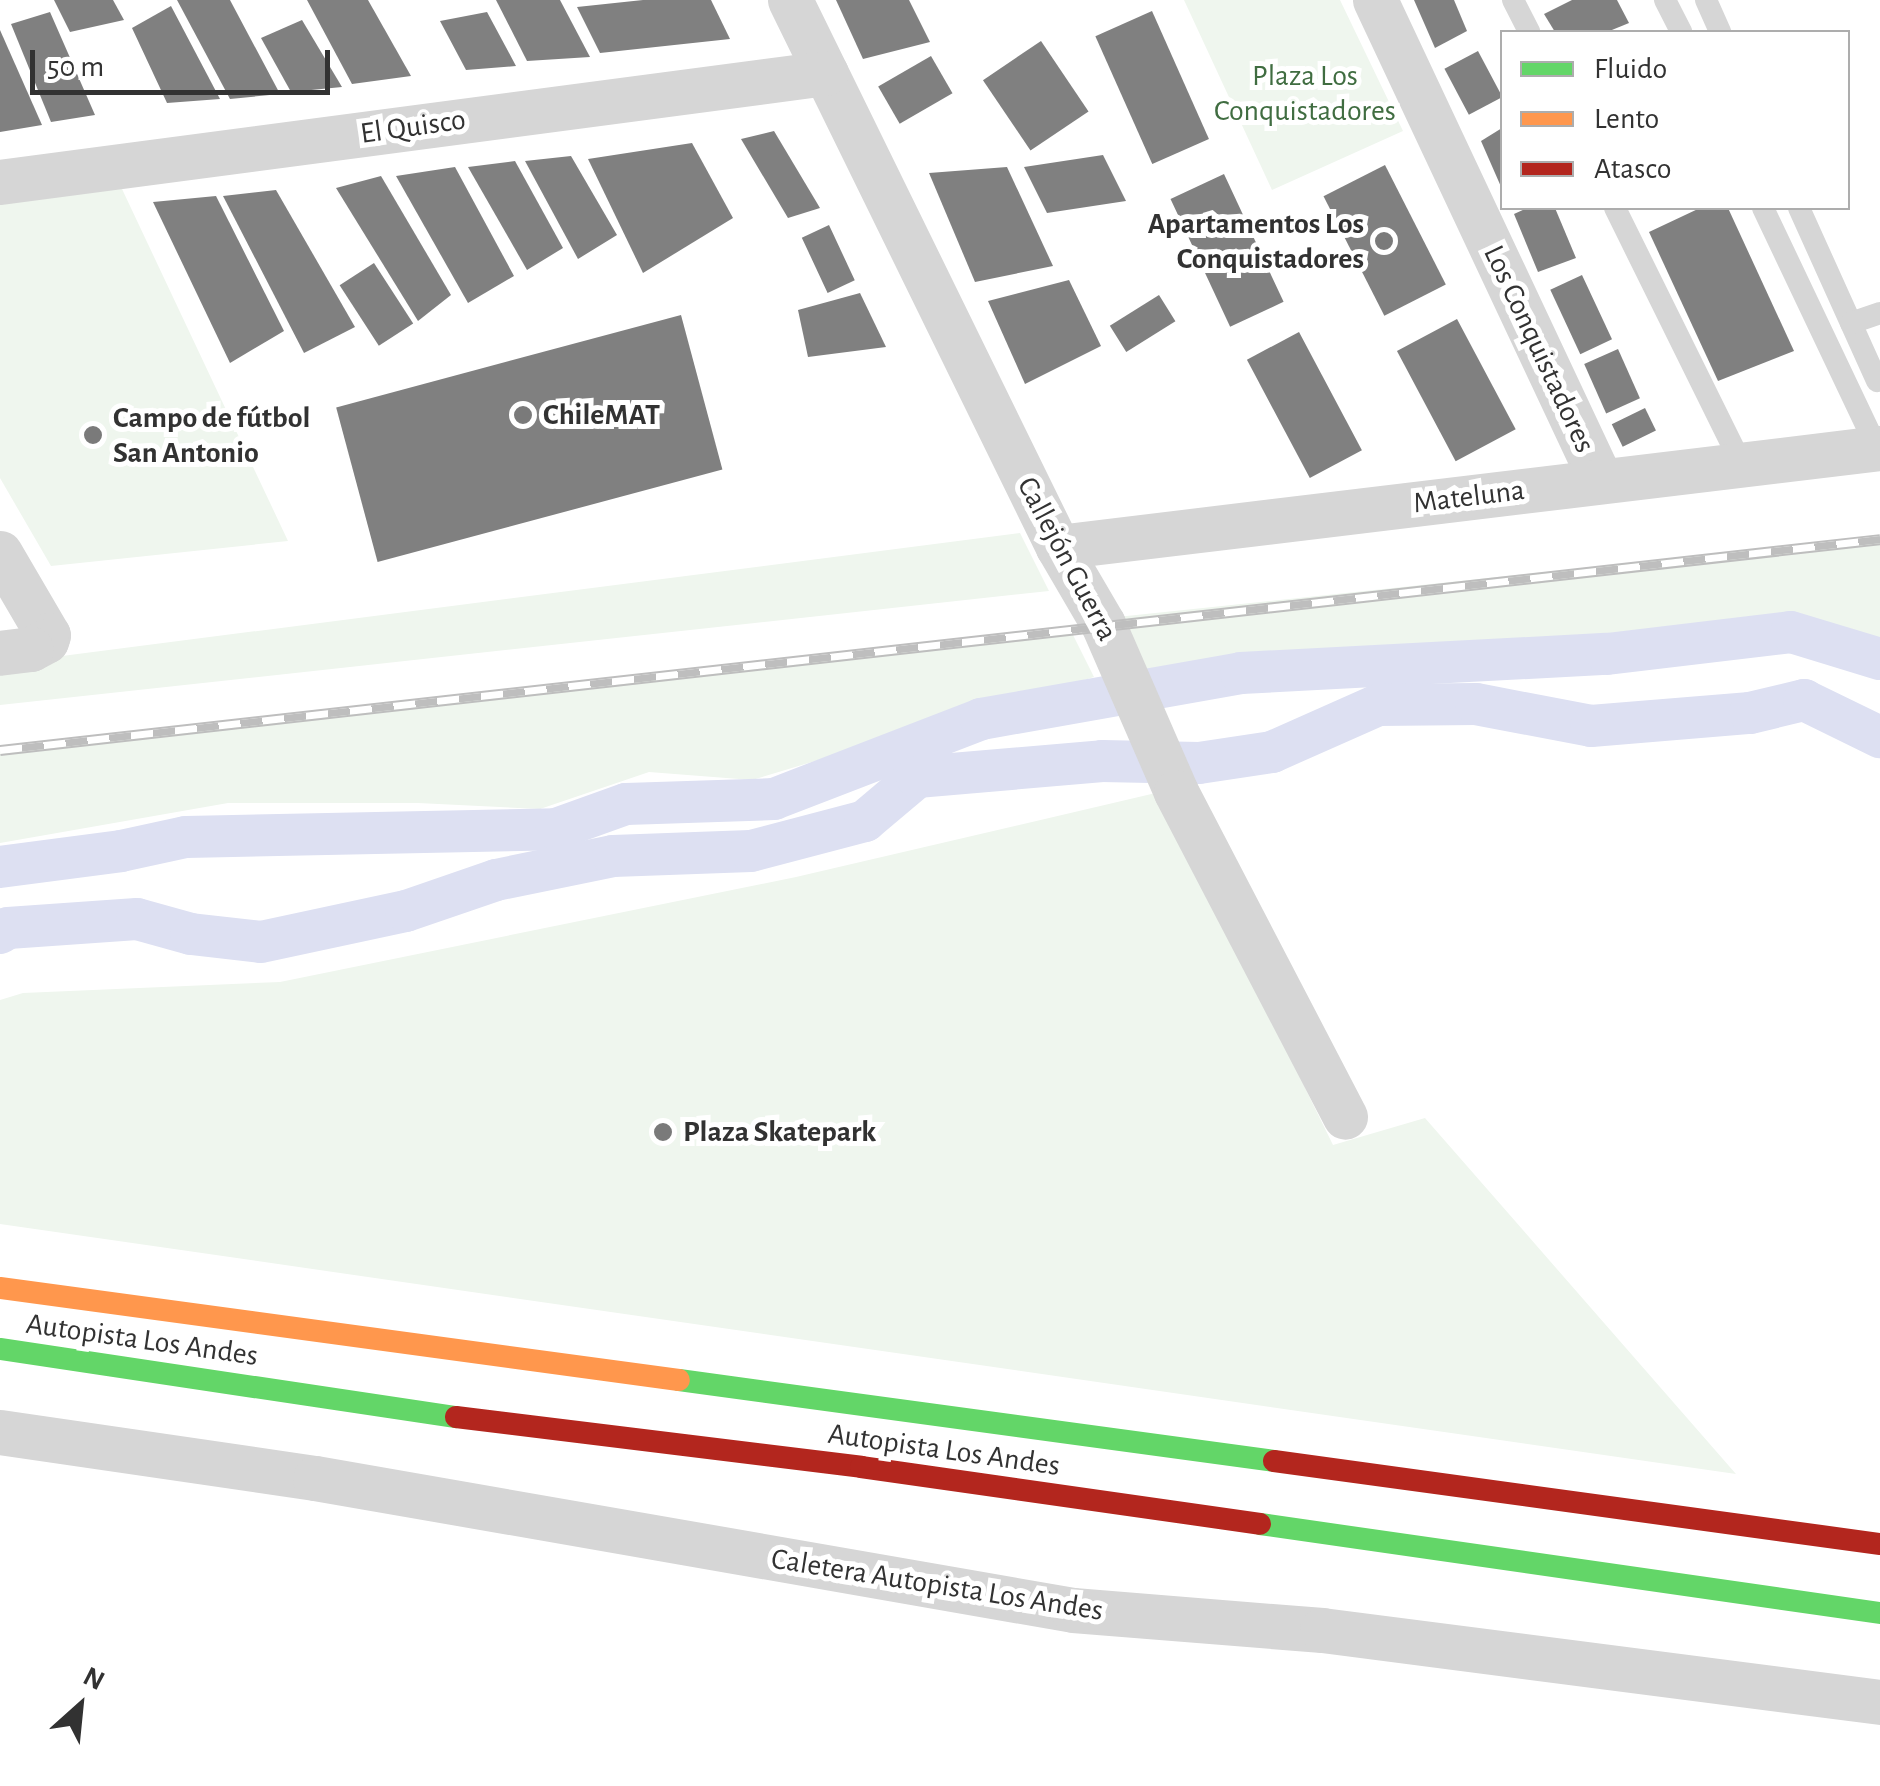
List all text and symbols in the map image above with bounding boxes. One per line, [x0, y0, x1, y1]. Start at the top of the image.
scale bar [35, 30, 335, 92]
legend [1500, 30, 1850, 210]
text: 50 m [47, 52, 104, 82]
text: Fluido [1594, 54, 1667, 84]
park label: Plaza Los Conquistadores [1214, 58, 1396, 128]
street label: El Quisco [358, 102, 468, 152]
text: Lento [1594, 104, 1659, 134]
text: Atasco [1594, 154, 1672, 184]
place label: Apartamentos Los Conquistadores [1148, 206, 1364, 276]
marker: Apartamentos Los Conquistadores [1373, 230, 1395, 252]
street label: Los Conquistadores [1475, 240, 1603, 458]
place label: ChileMAT [543, 397, 660, 433]
place label: Campo de fútbol San Antonio [113, 400, 310, 470]
marker: ChileMAT [512, 404, 534, 426]
marker: Campo de fútbol San Antonio [82, 424, 104, 446]
street label: Callejón Guerra [1009, 471, 1125, 647]
street label: Mateluna [1411, 472, 1527, 522]
place label: Plaza Skatepark [683, 1114, 876, 1150]
marker: Plaza Skatepark [652, 1121, 674, 1143]
street label: Autopista Los Andes [24, 1306, 260, 1374]
street label: Autopista Los Andes [826, 1416, 1062, 1484]
street label: Caletera Autopista Los Andes [768, 1541, 1106, 1629]
north arrow [30, 1656, 130, 1756]
text: N [79, 1662, 109, 1696]

